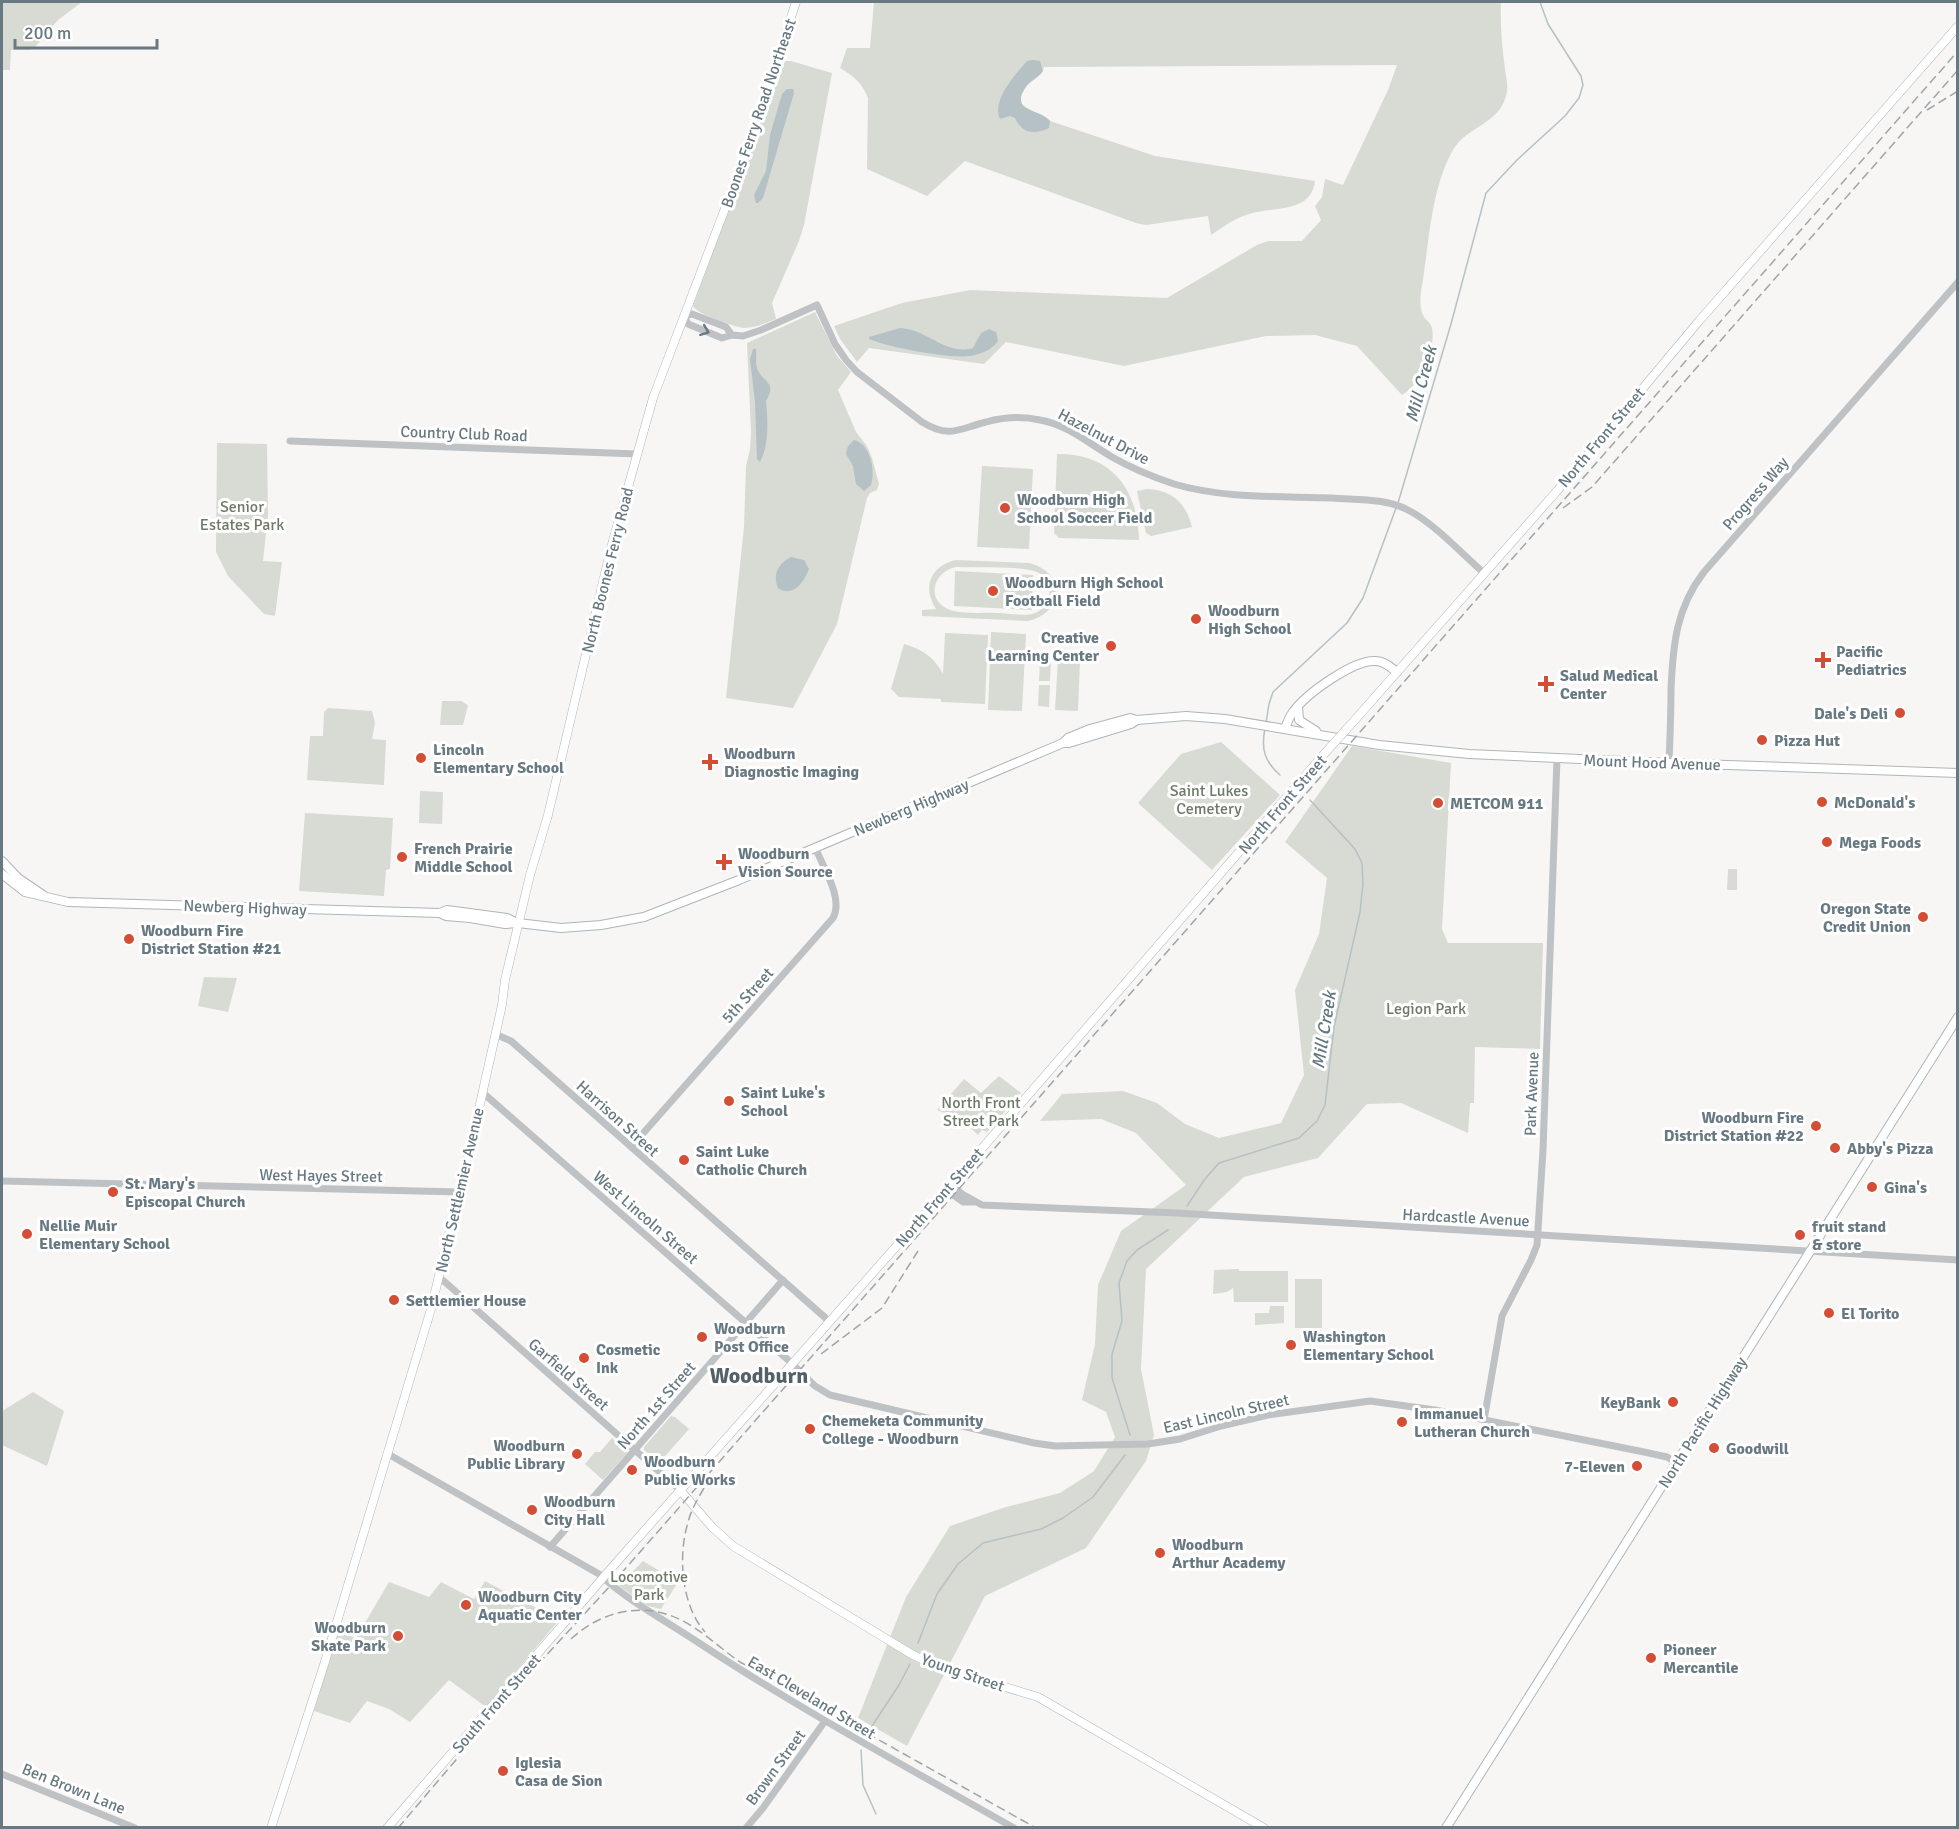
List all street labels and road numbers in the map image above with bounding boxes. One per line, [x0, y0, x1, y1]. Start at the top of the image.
street label: Boones Ferry Road Northeast [717, 16, 801, 211]
street label: North Front Street [1554, 383, 1650, 492]
street label: Hazelnut Drive [1054, 404, 1153, 469]
street label: Country Club Road [400, 422, 528, 446]
street label: Progress Way [1718, 452, 1793, 534]
street label: North Boones Ferry Road [578, 485, 638, 655]
street label: North Front Street [1234, 751, 1331, 858]
street label: Mount Hood Avenue [1583, 751, 1721, 775]
street label: Newberg Highway [851, 774, 972, 841]
street label: Newberg Highway [183, 896, 307, 920]
street label: 5th Street [718, 963, 778, 1028]
street label: Park Avenue [1521, 1052, 1543, 1137]
street label: Harrison Street [572, 1076, 663, 1161]
street label: North Settlemier Avenue [431, 1106, 489, 1275]
street label: North Front Street [891, 1144, 988, 1251]
street label: West Hayes Street [259, 1165, 383, 1187]
street label: West Lincoln Street [589, 1167, 702, 1269]
street label: Hardcastle Avenue [1402, 1205, 1530, 1231]
street label: Garfield Street [524, 1334, 613, 1415]
street label: North Pacific Highway [1654, 1353, 1752, 1492]
street label: North 1st Street [613, 1357, 701, 1454]
street label: East Lincoln Street [1161, 1390, 1292, 1438]
street label: Young Street [918, 1649, 1007, 1697]
street label: South Front Street [448, 1650, 546, 1757]
street label: East Cleveland Street [744, 1652, 879, 1744]
street label: Brown Street [742, 1726, 810, 1809]
street label: Ben Brown Lane [19, 1759, 128, 1819]

